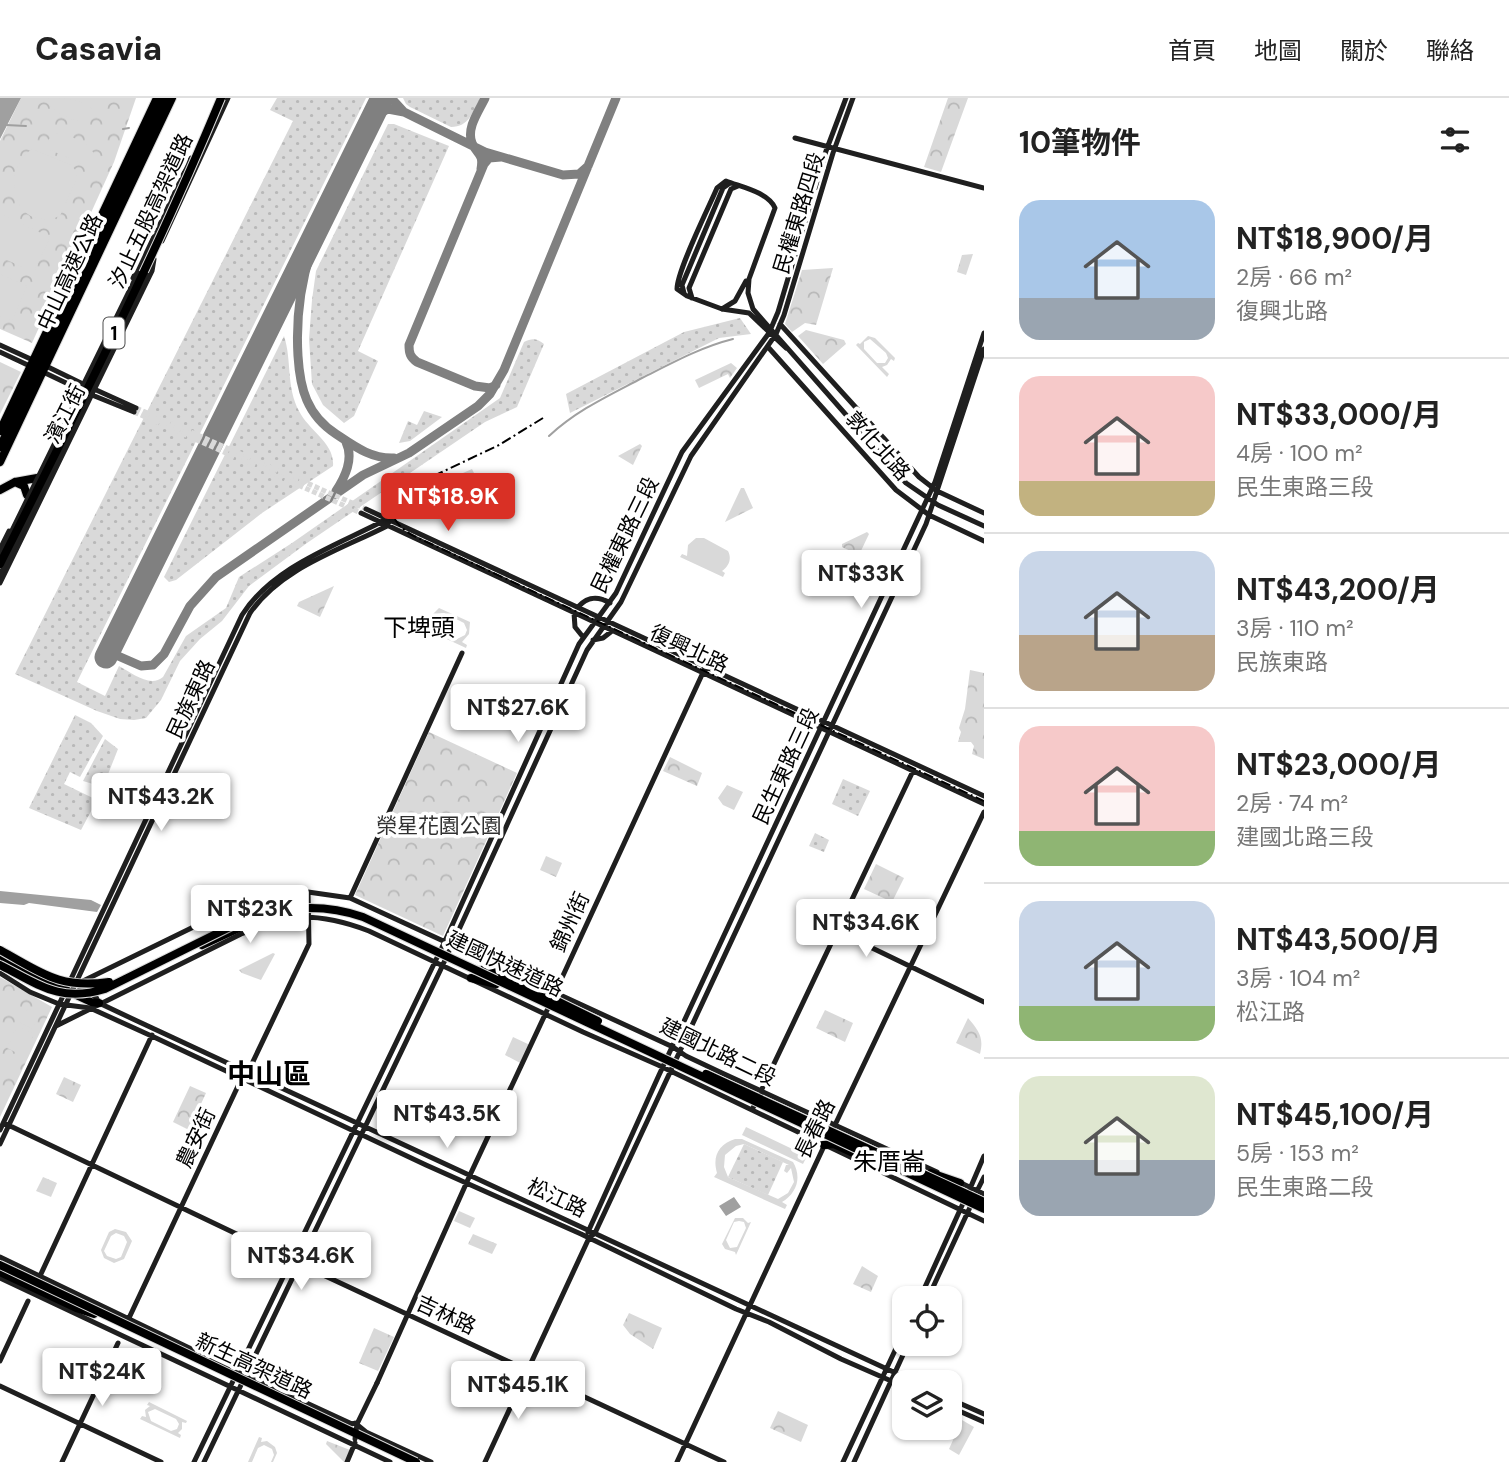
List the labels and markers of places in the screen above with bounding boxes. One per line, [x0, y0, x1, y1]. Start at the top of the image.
pin: NT$18.9K [376, 474, 520, 533]
pin: NT$33K [804, 550, 918, 610]
pin: NT$27.6K [446, 684, 590, 744]
pin: NT$43.2K [89, 774, 233, 833]
pin: NT$23K [193, 886, 307, 945]
pin: NT$34.6K [794, 900, 938, 959]
pin: NT$43.5K [375, 1090, 519, 1150]
pin: NT$34.6K [229, 1232, 373, 1292]
pin: NT$24K [45, 1348, 159, 1408]
pin: NT$45.1K [446, 1362, 590, 1421]

